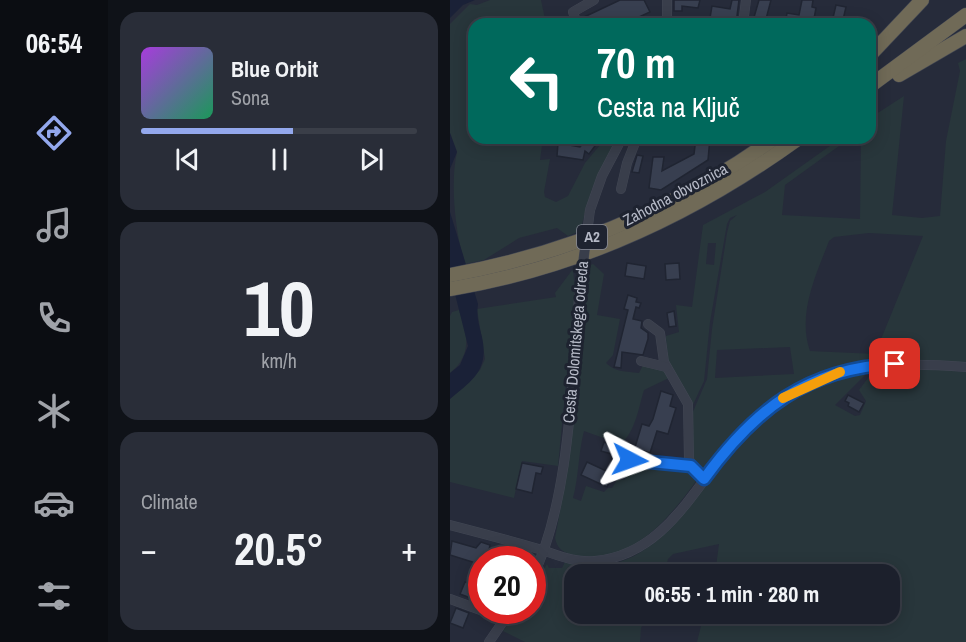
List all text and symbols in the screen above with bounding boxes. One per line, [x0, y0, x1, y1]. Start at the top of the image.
text: 06:54 [26, 25, 82, 61]
text: 70 m [597, 35, 676, 91]
icon: left [498, 42, 576, 120]
text: Blue Orbit [231, 54, 318, 84]
text: Sona [231, 84, 269, 111]
text: Cesta na Ključ [597, 89, 740, 125]
icon: directions [33, 112, 75, 154]
icon: previous [171, 143, 204, 176]
icon: pause [263, 143, 296, 176]
icon: next [355, 143, 388, 176]
street label: Zahodna obvoznica [619, 157, 732, 231]
icon: music [33, 204, 75, 246]
road number: A2 [577, 225, 607, 249]
text: 10 [243, 255, 315, 360]
street label: Cesta Dolomitskega odreda [557, 259, 593, 424]
icon: phone [33, 297, 75, 339]
pin [869, 338, 920, 389]
text: km/h [261, 347, 297, 374]
icon: arrive [878, 347, 911, 380]
icon: climate [33, 390, 75, 432]
position arrow [598, 428, 662, 492]
icon: car [33, 482, 75, 524]
text: Climate [141, 488, 198, 515]
text: 20.5° [234, 518, 324, 579]
text: − [141, 527, 157, 571]
text: + [401, 527, 417, 571]
speed limit sign: 20 [468, 546, 546, 624]
icon: filters [33, 575, 75, 617]
text: 06:55 · 1 min · 280 m [645, 579, 819, 609]

